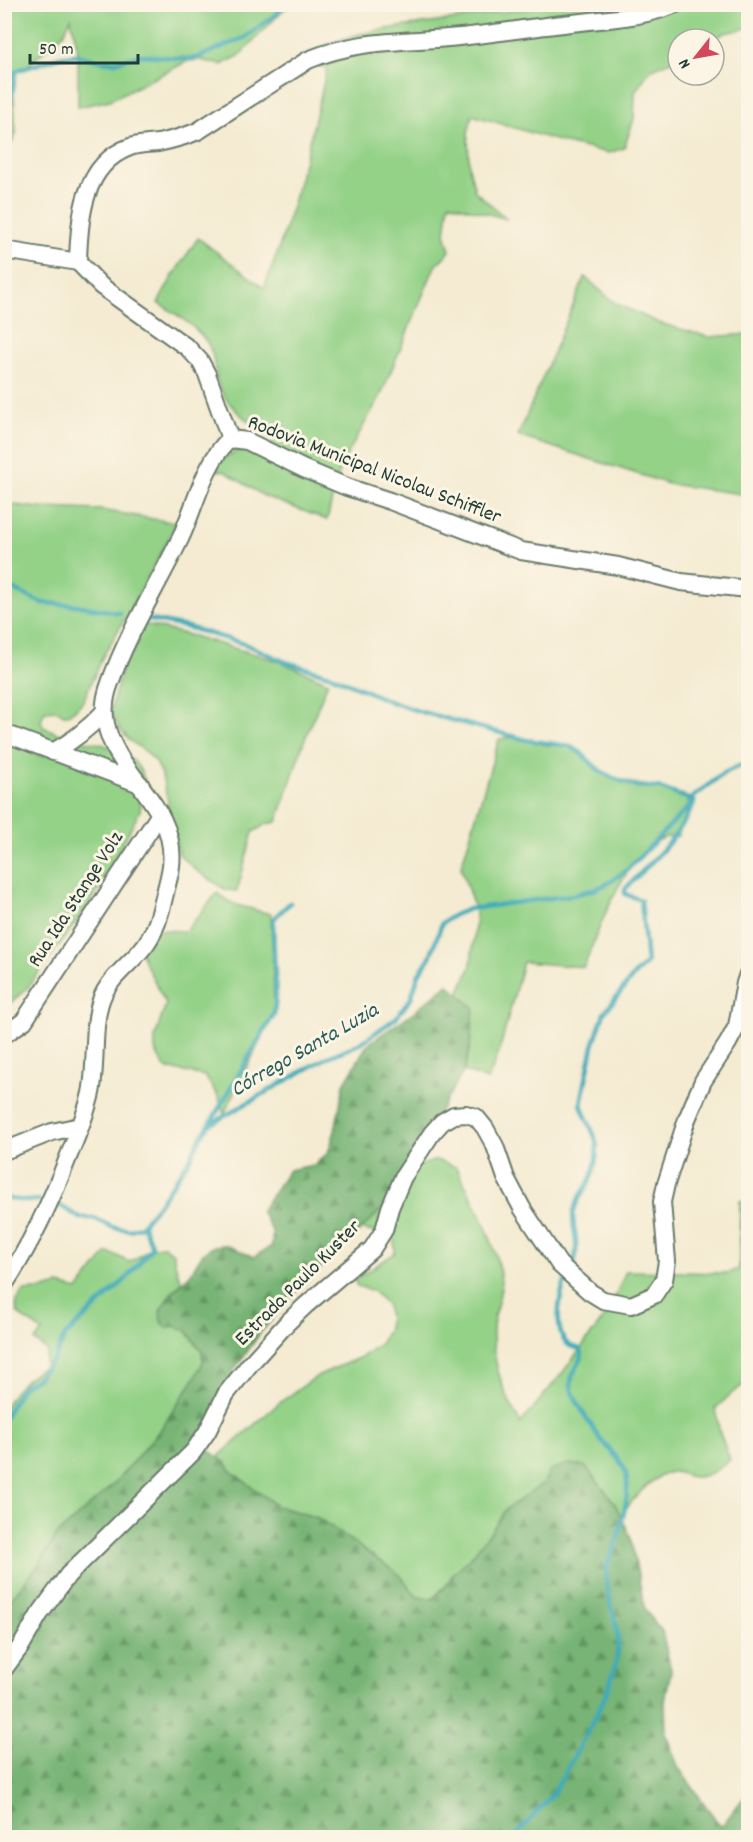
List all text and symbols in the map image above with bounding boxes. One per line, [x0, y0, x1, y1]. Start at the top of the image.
scale bar [30, 27, 138, 65]
north arrow [666, 27, 726, 87]
text: 50 m [39, 38, 74, 63]
text: N [673, 54, 697, 73]
street label: Rodovia Municipal Nicolau Schiffler [243, 409, 505, 533]
street label: Rua Ida Stange Volz [22, 826, 132, 974]
water label: Córrego Santa Luzia [225, 995, 386, 1106]
street label: Estrada Paulo Kuster [229, 1214, 369, 1354]

